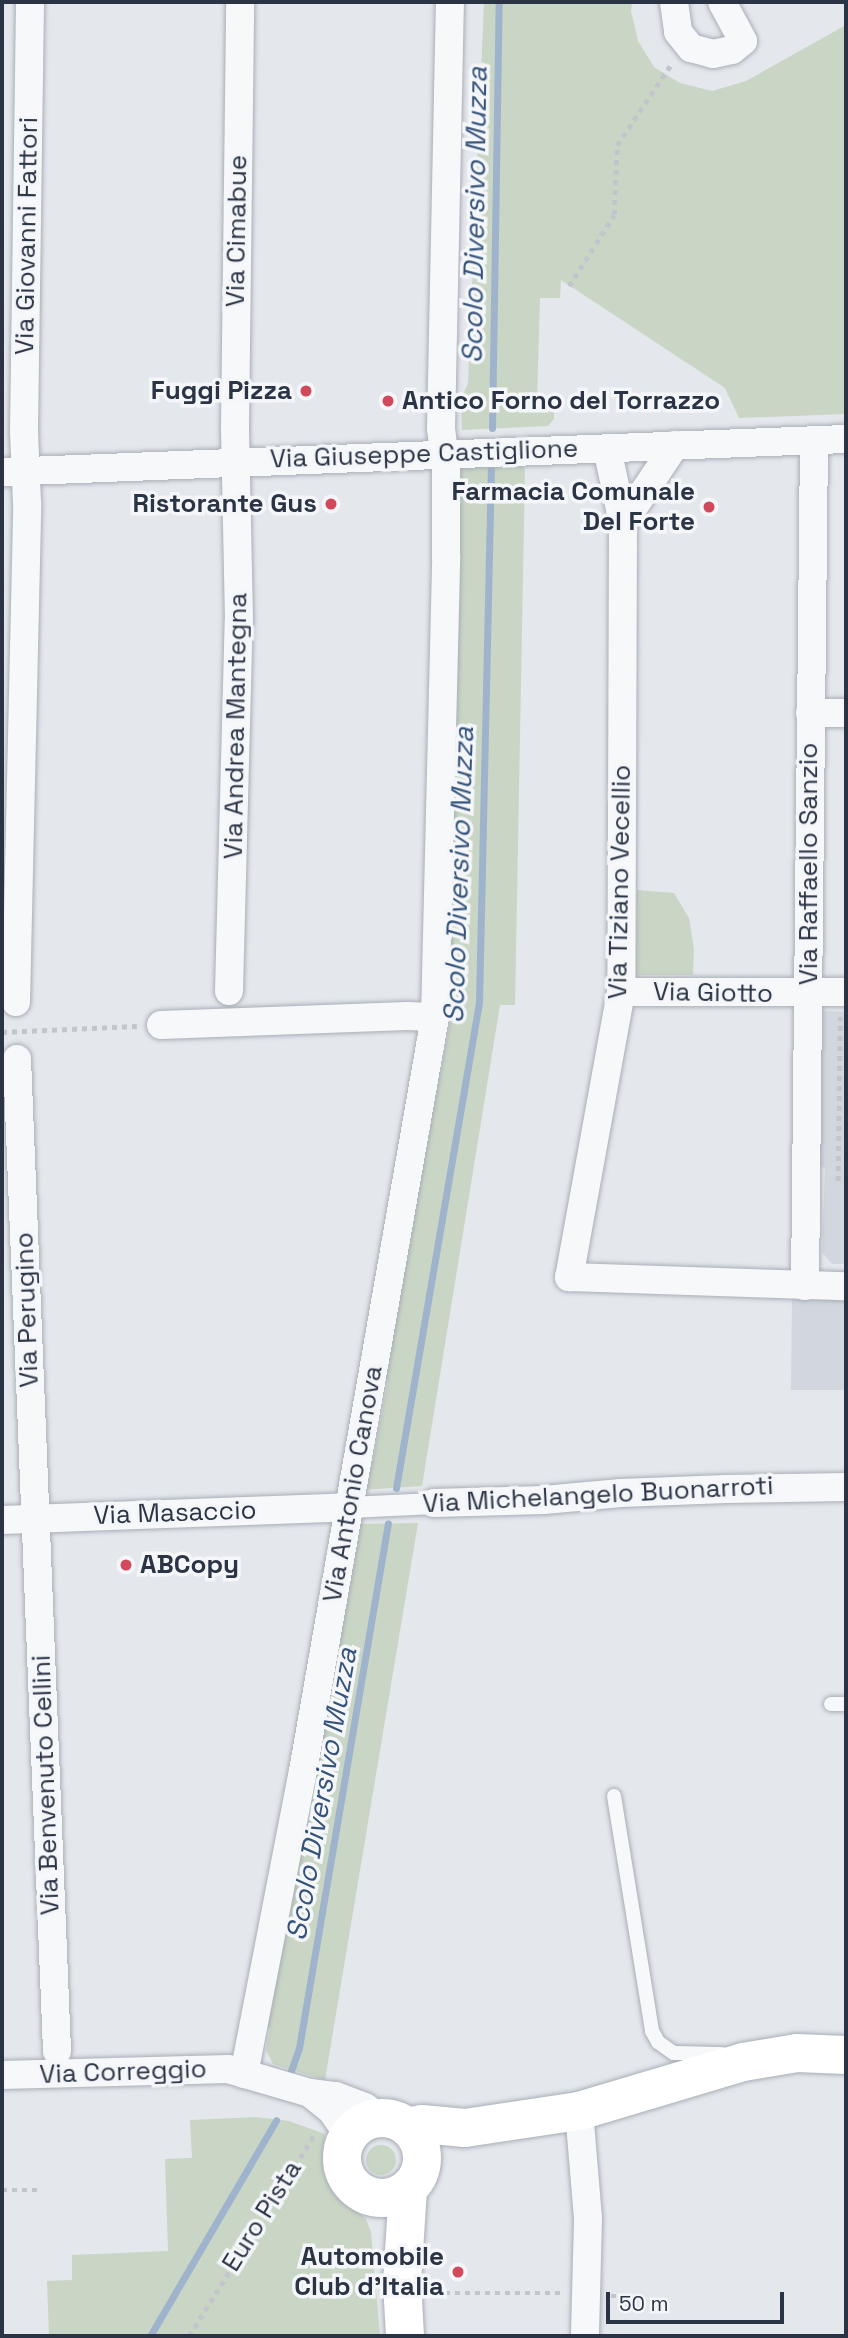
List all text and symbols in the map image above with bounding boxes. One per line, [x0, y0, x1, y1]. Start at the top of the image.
water label: Scolo Diversivo Muzza [455, 66, 493, 364]
street label: Via Giovanni Fattori [9, 117, 45, 355]
street label: Via Cimabue [220, 154, 254, 308]
place label: Fuggi Pizza [151, 375, 292, 407]
marker: Fuggi Pizza [298, 383, 314, 399]
place label: Antico Forno del Torrazzo [402, 385, 721, 417]
marker: Antico Forno del Torrazzo [380, 393, 396, 409]
street label: Via Giuseppe Castiglione [269, 433, 579, 475]
place label: Farmacia Comunale Del Forte [452, 476, 695, 538]
place label: Ristorante Gus [132, 488, 317, 520]
marker: Ristorante Gus [323, 496, 339, 512]
marker: Farmacia Comunale Del Forte [701, 499, 717, 515]
street label: Via Andrea Mantegna [218, 592, 254, 860]
water label: Scolo Diversivo Muzza [436, 726, 480, 1024]
street label: Via Raffaello Sanzio [793, 743, 825, 985]
street label: Via Tiziano Vecellio [602, 764, 638, 1000]
street label: Via Giotto [653, 976, 773, 1010]
street label: Via Perugino [9, 1232, 45, 1388]
street label: Via Antonio Canova [317, 1363, 389, 1605]
street label: Via Michelangelo Buonarroti [422, 1470, 774, 1520]
street label: Via Masaccio [93, 1495, 257, 1531]
place label: ABCopy [140, 1549, 239, 1581]
marker: ABCopy [118, 1557, 134, 1573]
water label: Scolo Diversivo Muzza [279, 1645, 363, 1943]
street label: Via Benvenuto Cellini [26, 1654, 66, 1916]
street label: Via Correggio [39, 2053, 207, 2091]
street label: Euro Pista [216, 2155, 308, 2277]
place label: Automobile Club d'Italia [294, 2241, 444, 2302]
marker: Automobile Club d'Italia [450, 2264, 466, 2280]
scale bar [610, 2278, 788, 2322]
text: 50 m [619, 2290, 669, 2317]

